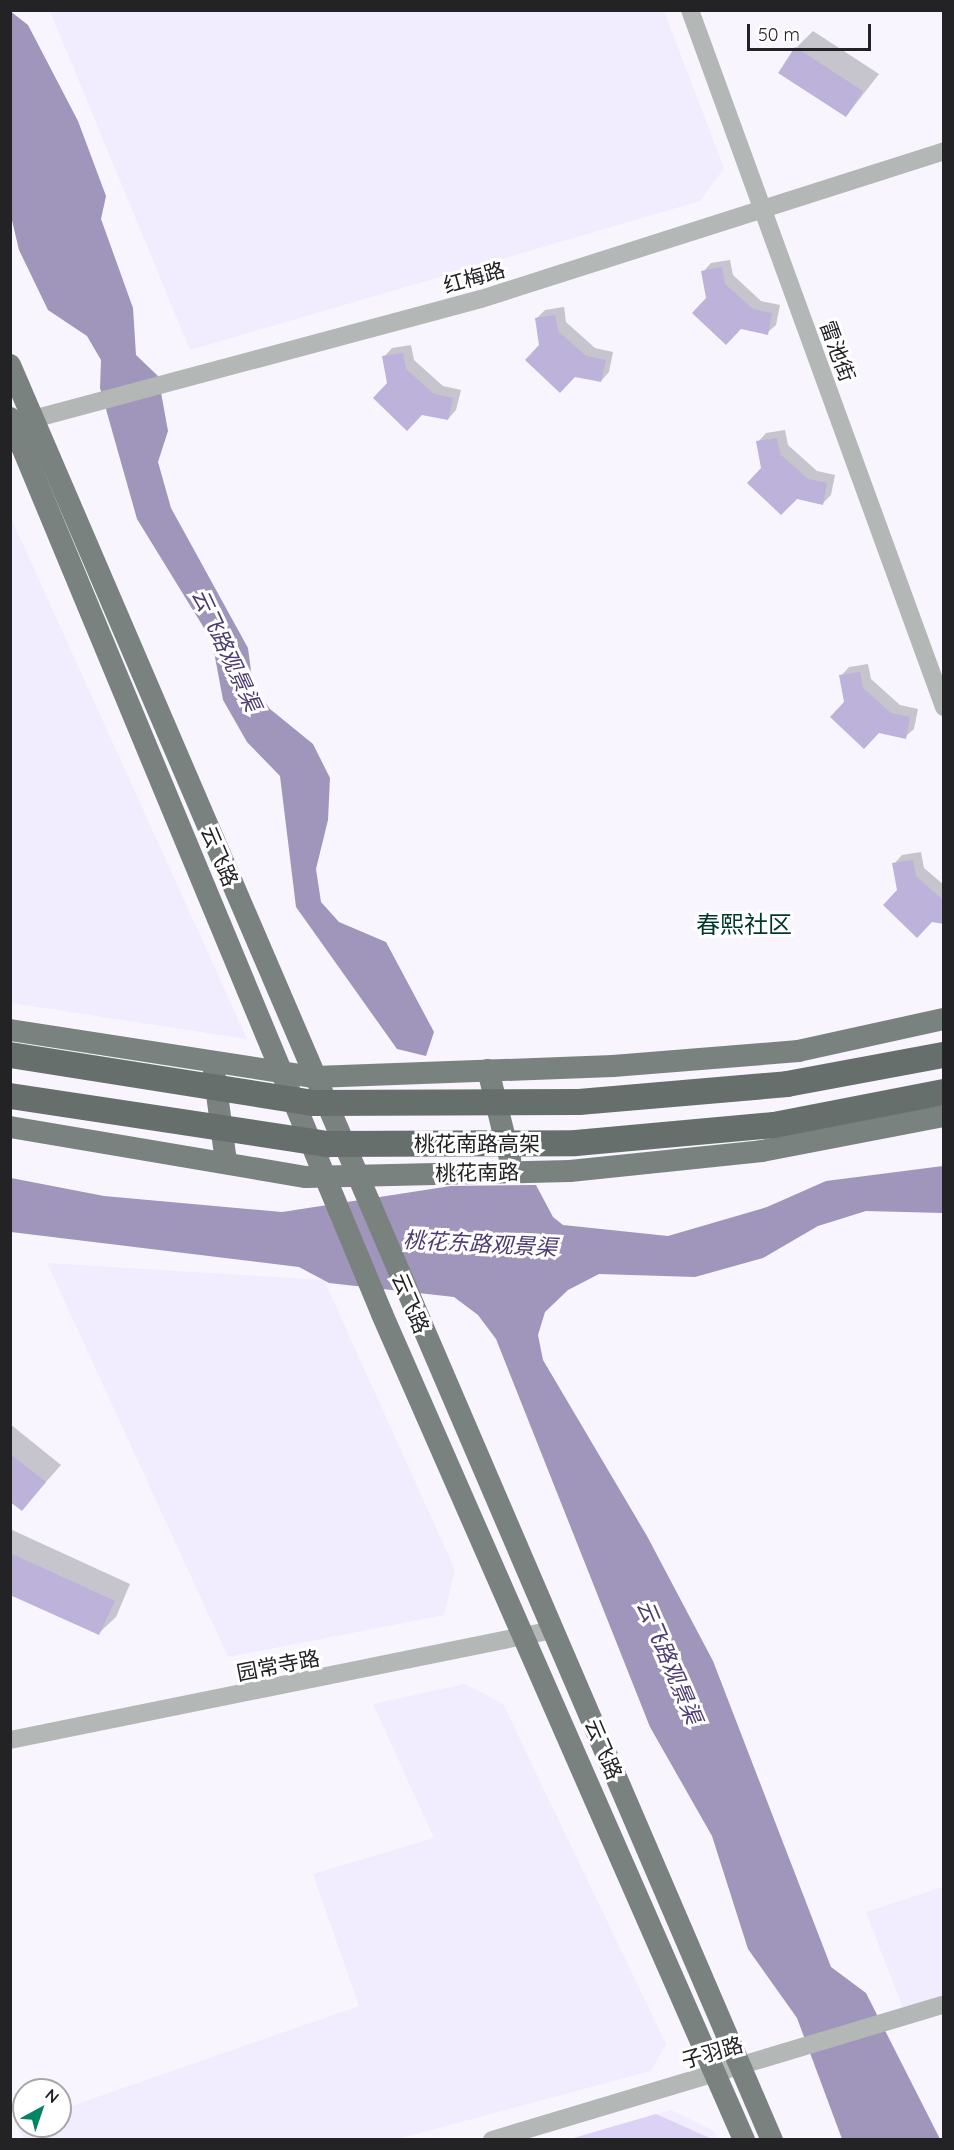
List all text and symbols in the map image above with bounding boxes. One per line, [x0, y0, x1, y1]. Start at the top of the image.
scale bar [750, 12, 874, 50]
text: 50 m [758, 23, 800, 46]
street label: 红梅路 [440, 256, 508, 298]
street label: 雷池街 [815, 317, 861, 385]
water label: 云飞路观景渠 [186, 585, 266, 715]
street label: 云飞路 [196, 822, 244, 890]
district label: 春熙社区 [696, 911, 792, 939]
street label: 桃花南路高架 [414, 1130, 540, 1156]
street label: 桃花南路 [435, 1159, 519, 1185]
water label: 桃花东路观景渠 [402, 1227, 558, 1261]
street label: 云飞路 [387, 1269, 435, 1337]
water label: 云飞路观景渠 [631, 1596, 707, 1728]
street label: 园常寺路 [234, 1645, 322, 1685]
street label: 云飞路 [580, 1715, 628, 1783]
street label: 子羽路 [678, 2031, 746, 2073]
north arrow [12, 2078, 72, 2138]
text: N [41, 2084, 63, 2107]

